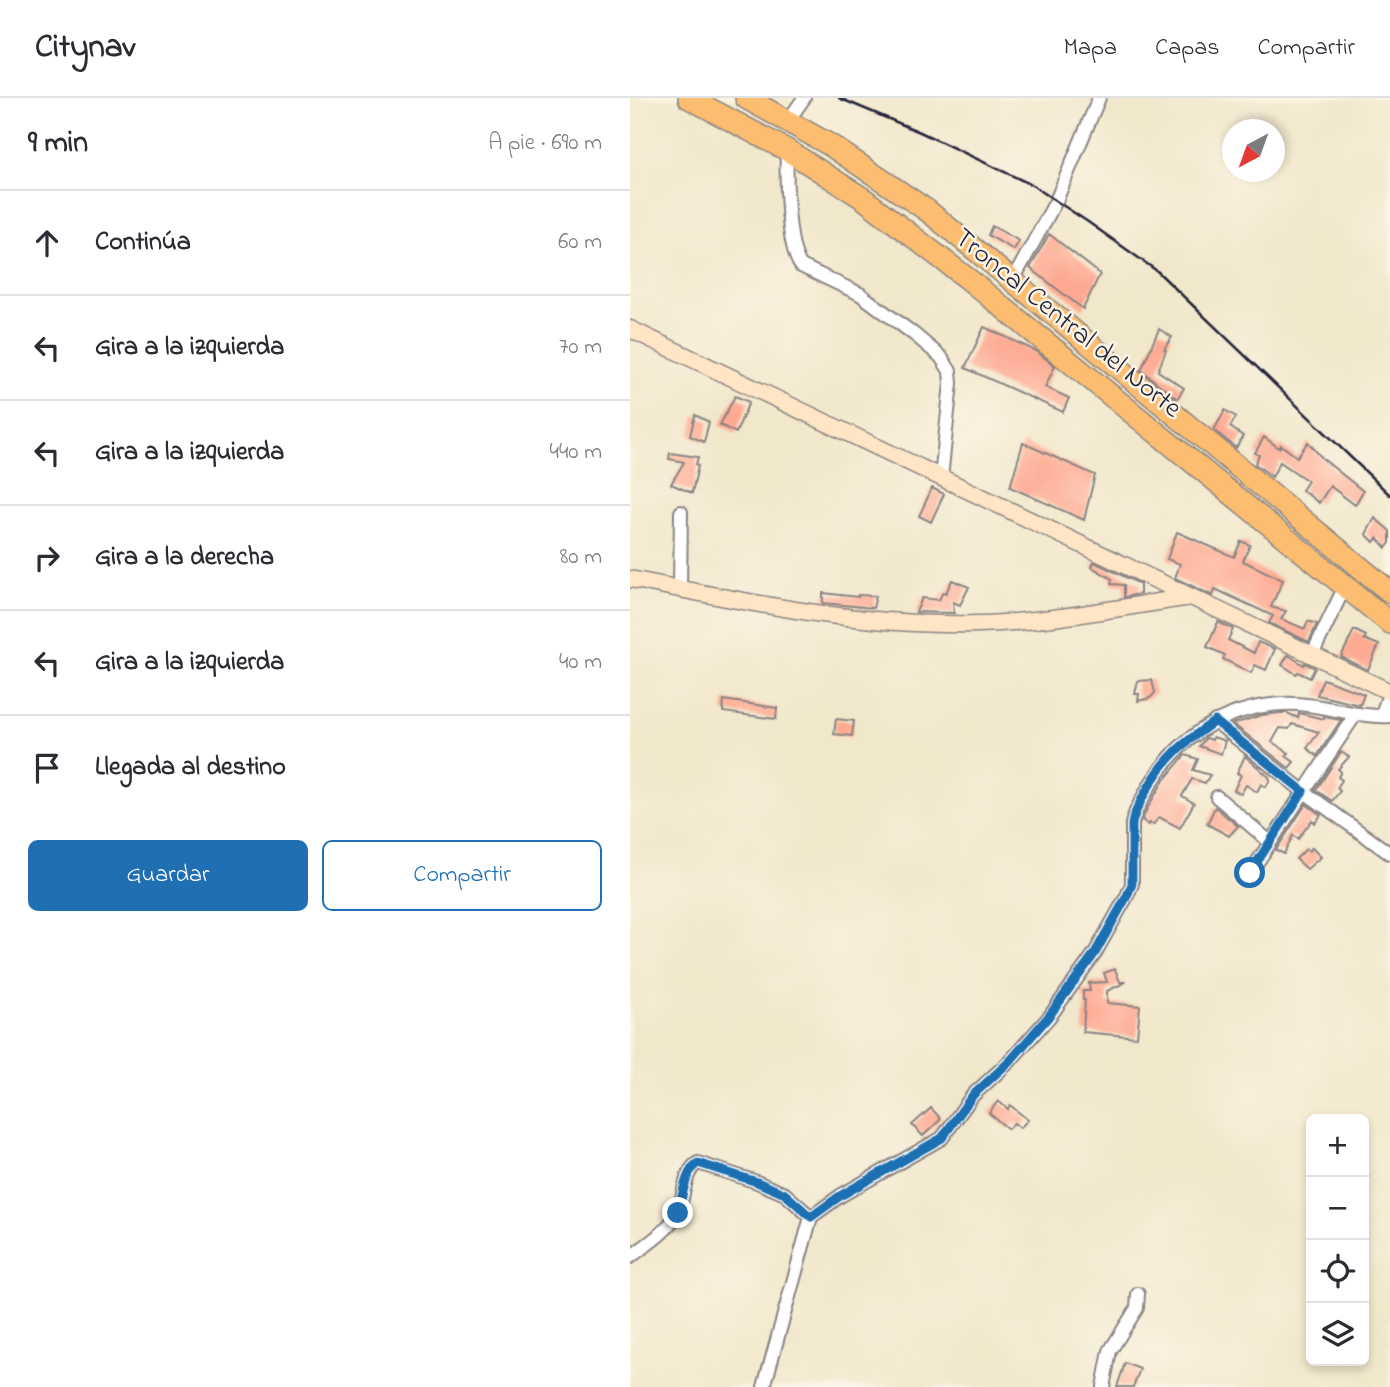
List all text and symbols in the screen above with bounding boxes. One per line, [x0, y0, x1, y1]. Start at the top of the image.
text: Citynav [35, 24, 135, 72]
text: Mapa [1064, 31, 1117, 66]
text: Capas [1155, 31, 1219, 66]
text: Compartir [1257, 31, 1355, 66]
north arrow [1222, 119, 1285, 182]
text: 9 min [28, 122, 88, 166]
text: A pie · 690 m [488, 127, 602, 160]
street label: Troncal Central del Norte [944, 219, 1190, 429]
icon: ahead [28, 224, 66, 262]
text: Continúa [95, 224, 191, 262]
text: 60 m [558, 226, 602, 259]
icon: left [28, 329, 66, 367]
text: Gira a la izquierda [95, 329, 284, 367]
text: 70 m [559, 331, 602, 364]
icon: left [28, 434, 66, 472]
text: Gira a la izquierda [95, 434, 284, 472]
text: 440 m [550, 436, 602, 469]
icon: right [28, 539, 66, 577]
text: Gira a la derecha [95, 539, 274, 577]
text: 80 m [560, 541, 602, 574]
icon: left [28, 644, 66, 682]
text: Gira a la izquierda [95, 644, 284, 682]
text: 40 m [559, 646, 602, 679]
icon: arrive [28, 749, 66, 787]
text: Llegada al destino [95, 749, 286, 787]
button: Guardar [28, 840, 308, 911]
button: Compartir [322, 840, 602, 911]
route start [1234, 857, 1265, 888]
map controls [1306, 1114, 1369, 1366]
button: + [1306, 1114, 1369, 1177]
button: − [1306, 1177, 1369, 1240]
route end [662, 1197, 693, 1228]
button: locate [1306, 1240, 1369, 1303]
button: layers [1306, 1303, 1369, 1366]

